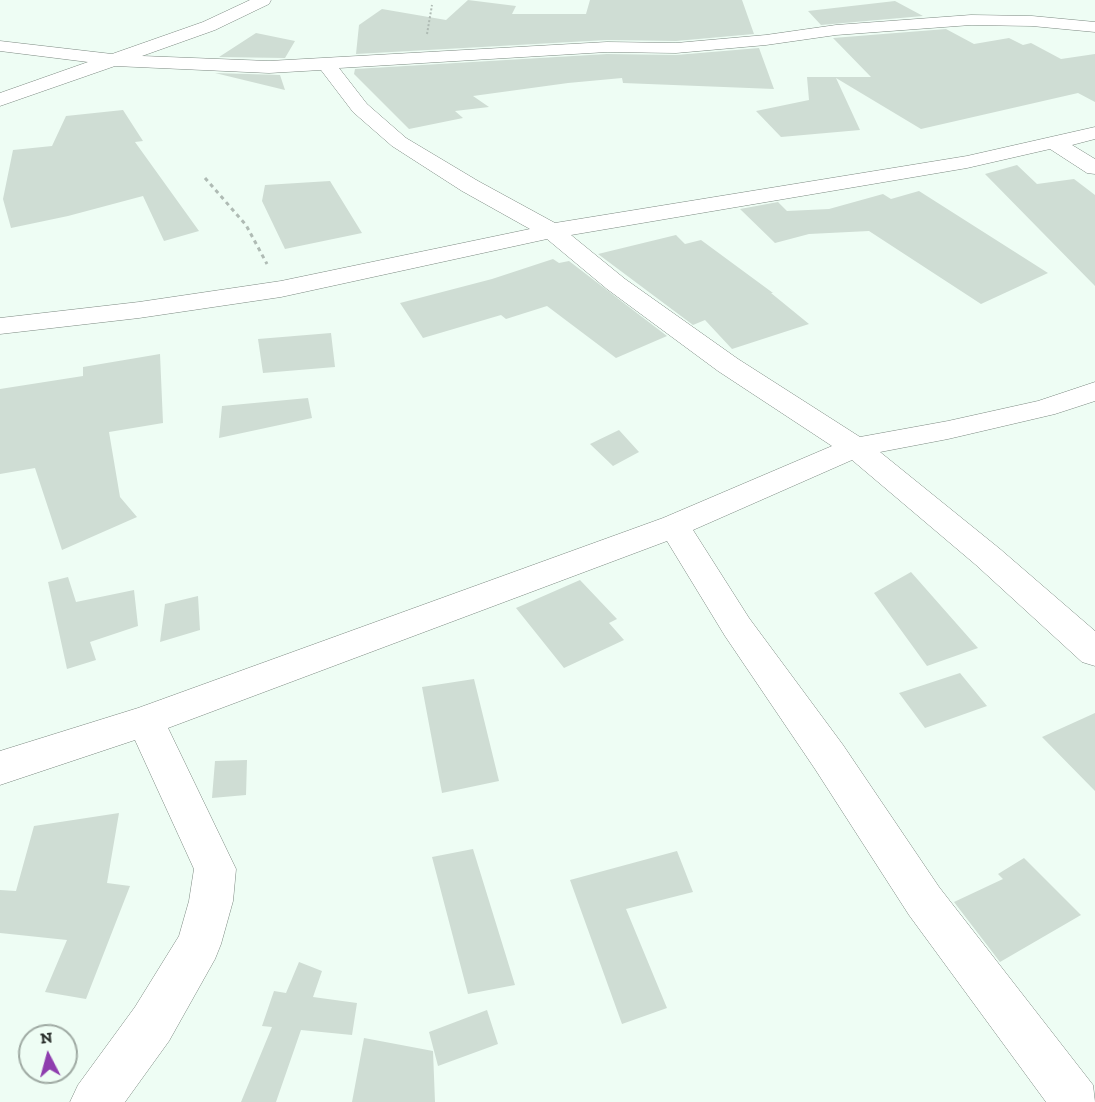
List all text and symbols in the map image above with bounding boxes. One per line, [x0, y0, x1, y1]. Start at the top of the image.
north arrow [18, 1024, 78, 1084]
text: N [39, 1028, 53, 1048]

